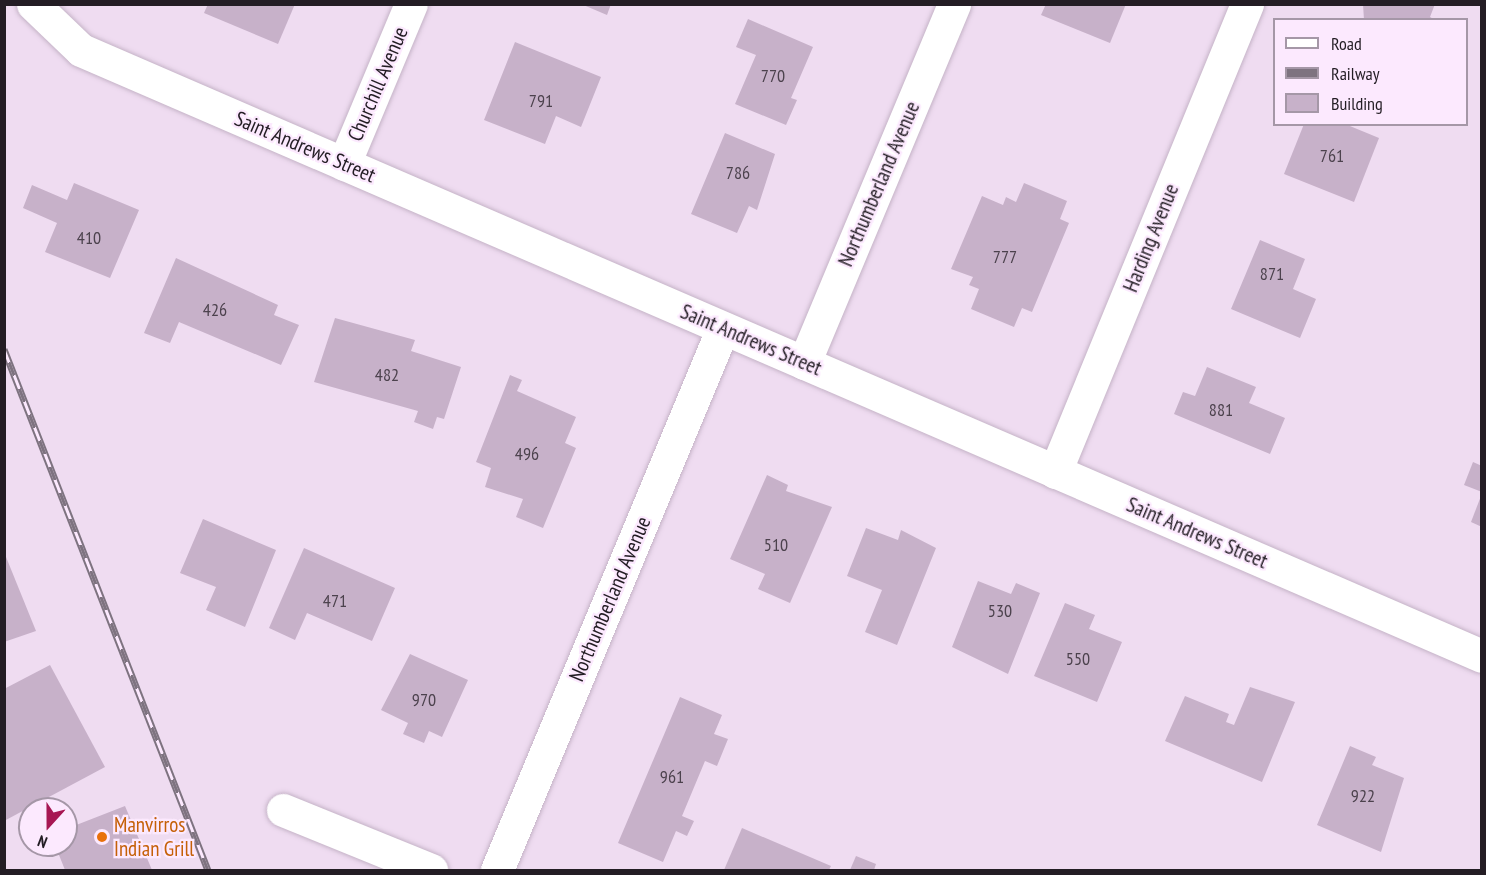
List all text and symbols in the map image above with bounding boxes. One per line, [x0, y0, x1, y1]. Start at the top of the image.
legend [1273, 18, 1468, 126]
street label: Churchill Avenue [342, 23, 414, 145]
text: Road [1331, 32, 1362, 55]
text: Railway [1331, 62, 1380, 85]
house number: 770 [761, 65, 785, 87]
house number: 791 [529, 90, 553, 112]
text: Building [1331, 92, 1383, 115]
street label: Northumberland Avenue [833, 98, 925, 270]
street label: Saint Andrews Street [230, 106, 380, 188]
house number: 761 [1320, 145, 1344, 167]
house number: 786 [726, 162, 750, 184]
street label: Harding Avenue [1118, 180, 1184, 296]
house number: 410 [77, 227, 101, 249]
house number: 777 [993, 246, 1017, 268]
house number: 871 [1260, 263, 1284, 285]
house number: 426 [203, 299, 227, 321]
street label: Saint Andrews Street [676, 299, 826, 381]
house number: 482 [375, 364, 399, 386]
house number: 881 [1209, 399, 1233, 421]
house number: 496 [515, 443, 539, 465]
street label: Saint Andrews Street [1122, 492, 1272, 574]
street label: Northumberland Avenue [564, 513, 656, 685]
house number: 510 [764, 534, 788, 556]
house number: 471 [323, 590, 347, 612]
house number: 530 [988, 600, 1012, 622]
house number: 550 [1066, 648, 1090, 670]
house number: 970 [412, 689, 436, 711]
house number: 961 [660, 766, 684, 788]
house number: 922 [1351, 785, 1375, 807]
north arrow [18, 797, 78, 857]
place label: Manvirros Indian Grill [114, 812, 194, 862]
marker: Manvirros Indian Grill [95, 830, 109, 844]
text: N [35, 831, 50, 853]

